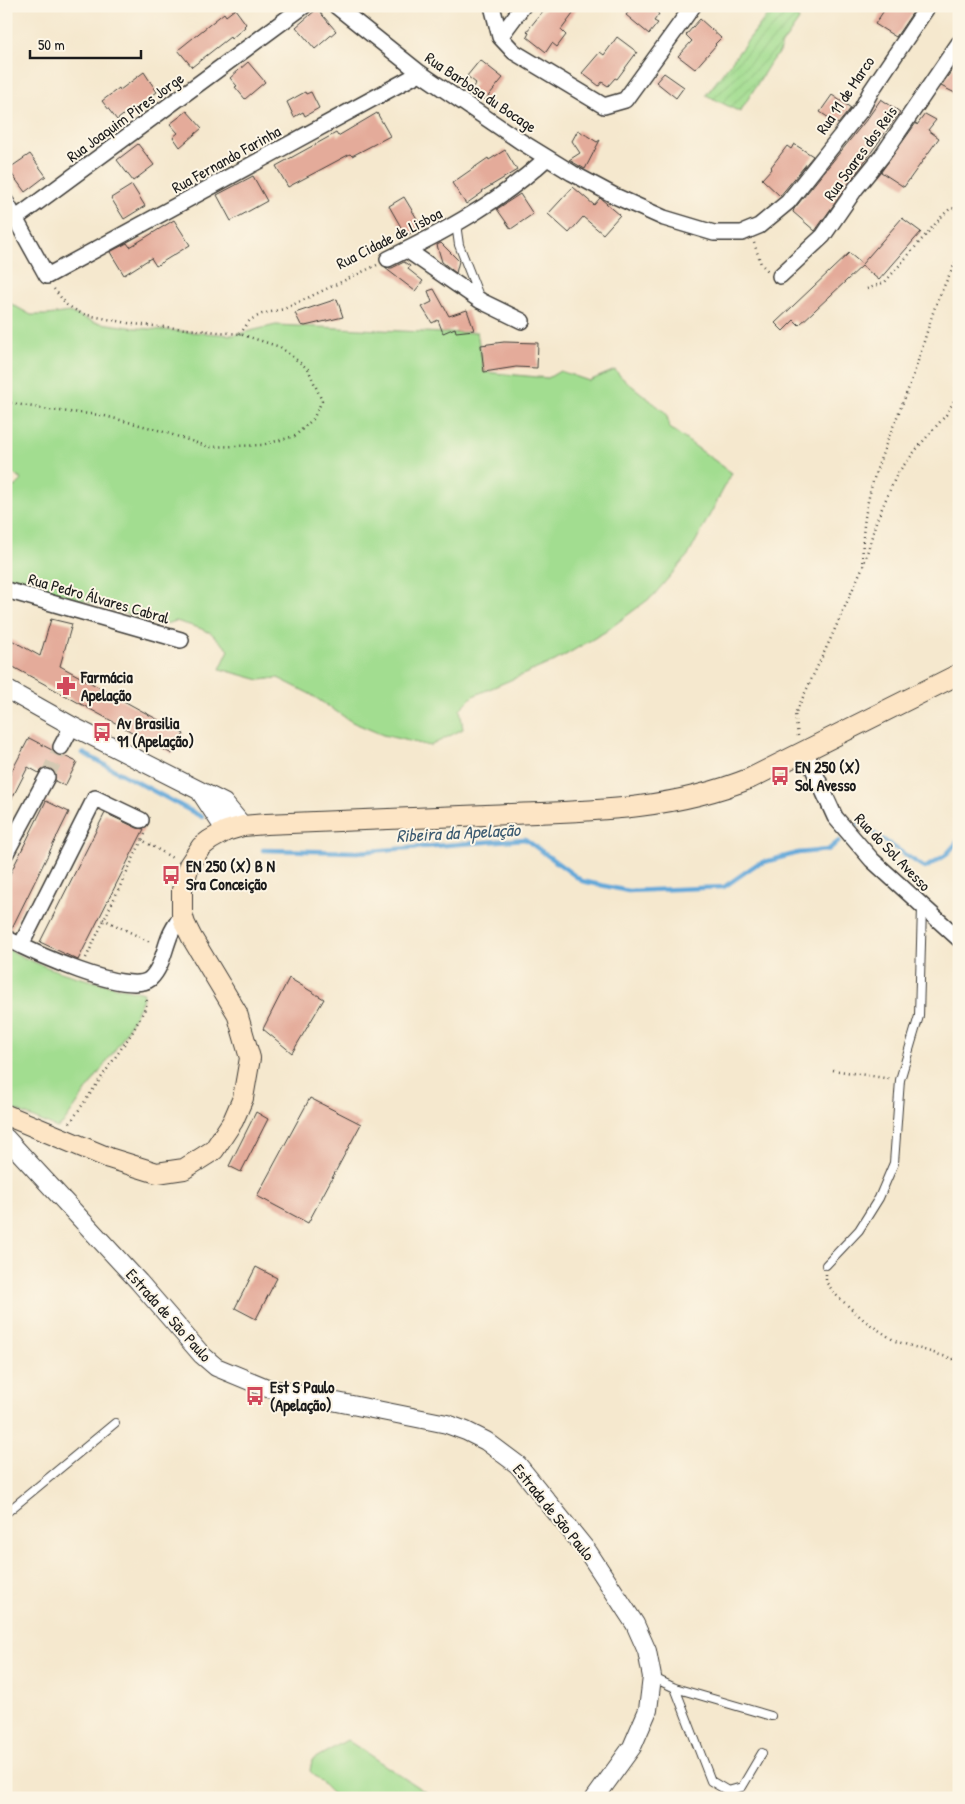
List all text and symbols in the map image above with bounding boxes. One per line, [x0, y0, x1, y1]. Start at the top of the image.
scale bar [30, 28, 141, 60]
text: 50 m [38, 34, 65, 55]
street label: Rua Barbosa du Bocage [421, 46, 542, 138]
street label: Rua 11 de Marco [811, 51, 880, 138]
street label: Rua Joaquim Pires Jorge [62, 67, 189, 167]
street label: Rua Soares dos Reis [818, 101, 902, 205]
street label: Rua Fernando Farinha [168, 120, 284, 198]
street label: Rua Cidade de Lisboa [332, 202, 446, 274]
street label: Rua Pedro Álvares Cabral [26, 567, 173, 629]
place label: Farmácia Apelação [80, 666, 133, 707]
pharmacy icon: Farmácia Apelação [55, 675, 77, 697]
place label: Av Brasilia 91 (Apelação) [117, 712, 194, 753]
bus stop icon: Av Brasilia 91 (Apelação) [91, 721, 113, 743]
place label: EN 250 (X) Sol Avesso [795, 756, 860, 796]
bus stop icon: EN 250 (X) Sol Avesso [769, 765, 791, 787]
street label: Rua do Sol Avesso [850, 808, 936, 896]
water label: Ribeira da Apelação [395, 817, 522, 848]
place label: EN 250 (X) B N Sra Conceição [186, 855, 276, 895]
bus stop icon: EN 250 (X) B N Sra Conceição [160, 864, 182, 886]
street label: Estrada de São Paulo [121, 1264, 217, 1367]
place label: Est S Paulo (Apelação) [270, 1376, 335, 1417]
bus stop icon: Est S Paulo (Apelação) [244, 1385, 266, 1407]
street label: Estrada de São Paulo [508, 1459, 600, 1565]

